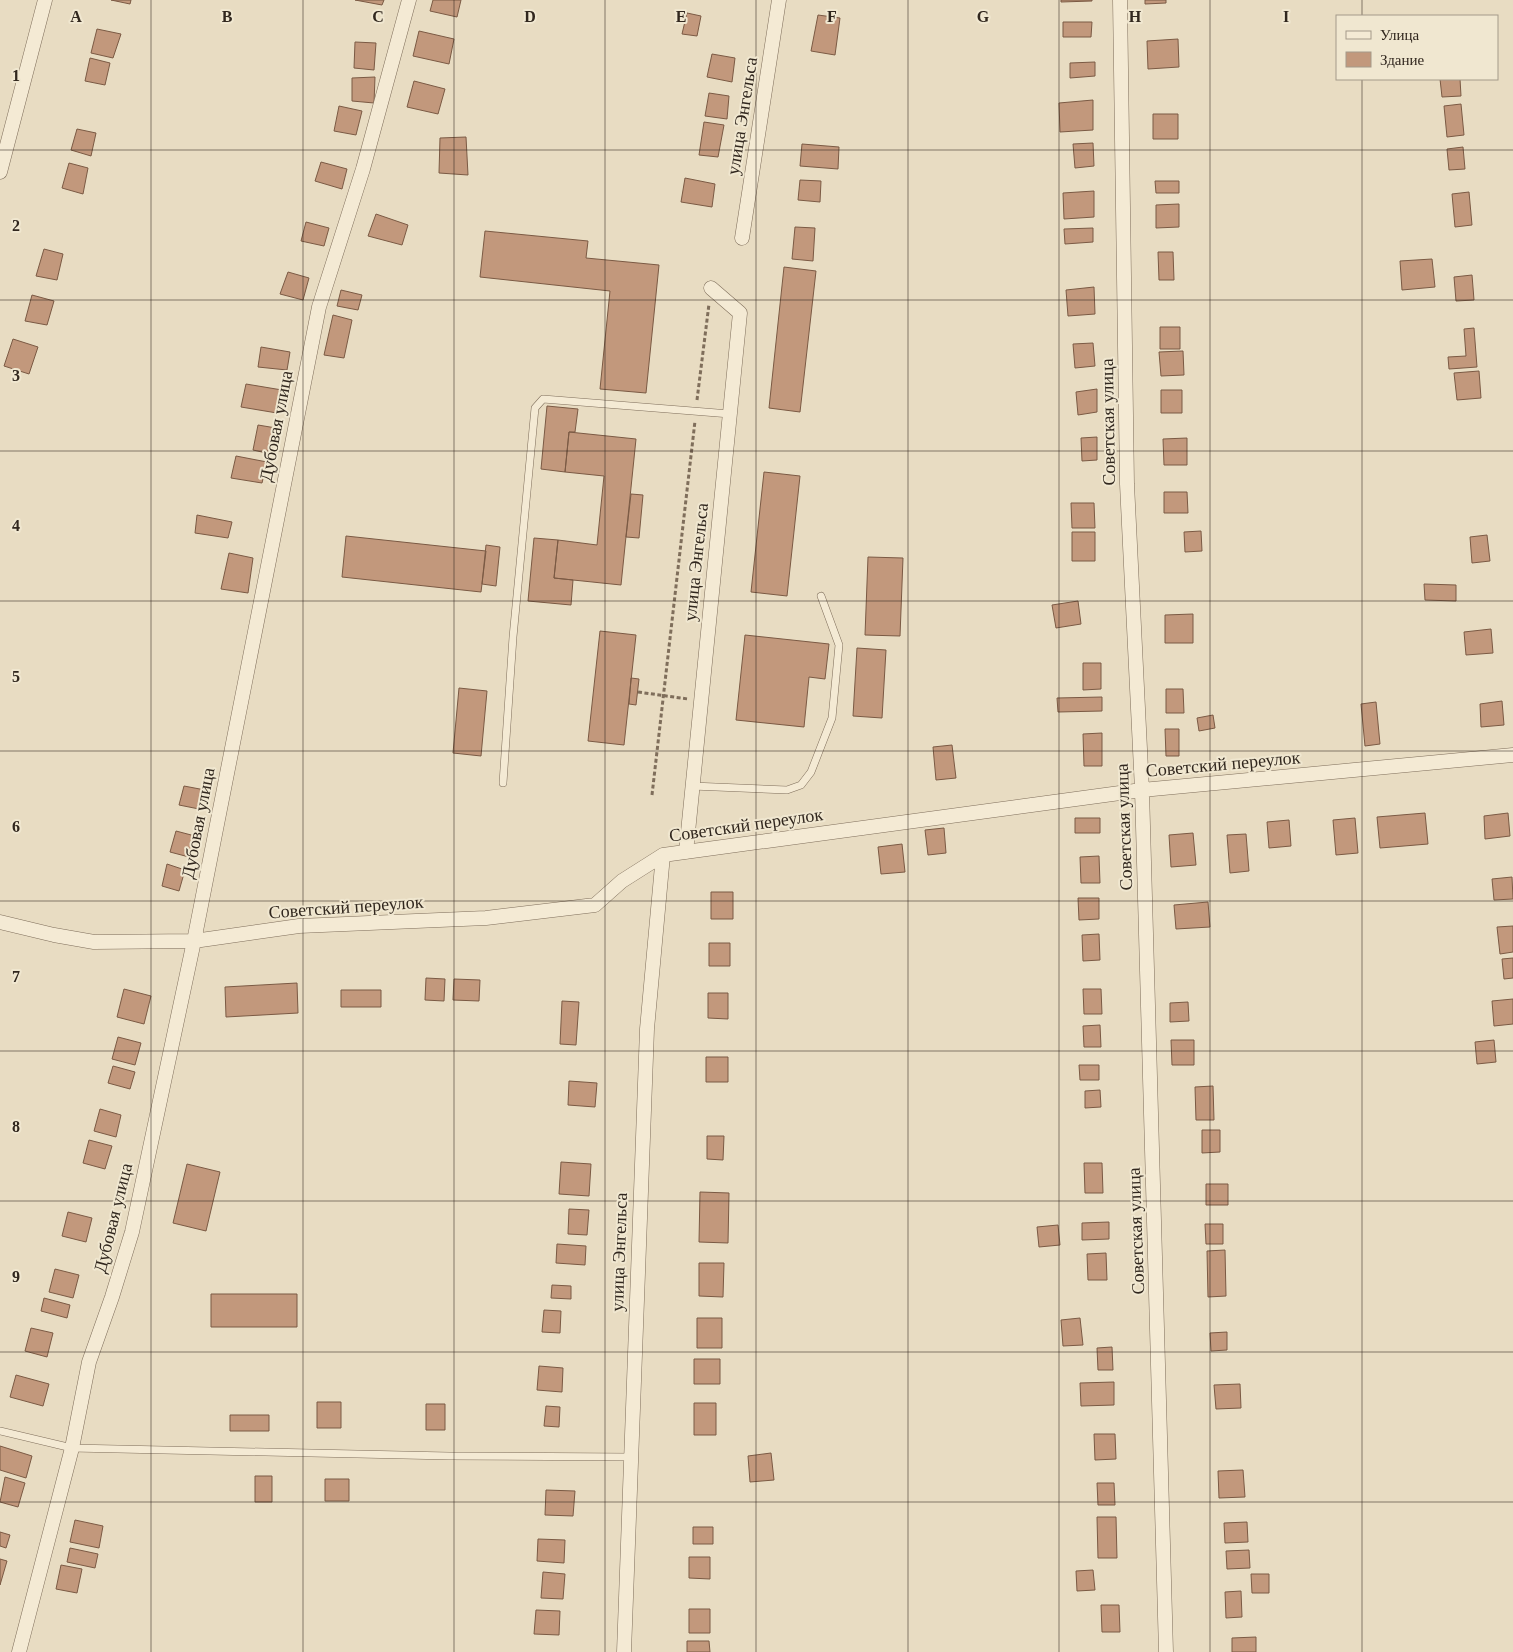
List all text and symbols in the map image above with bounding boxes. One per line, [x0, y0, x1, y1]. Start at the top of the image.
text: A [70, 8, 82, 25]
text: B [222, 8, 233, 25]
text: C [372, 8, 384, 25]
text: D [524, 8, 536, 25]
text: E [676, 8, 686, 25]
text: F [827, 8, 837, 25]
text: G [977, 8, 990, 25]
text: H [1129, 8, 1142, 25]
text: I [1283, 8, 1289, 25]
legend [1336, 15, 1498, 80]
text: Улица [1380, 27, 1419, 43]
text: Здание [1380, 52, 1424, 68]
street label: улица Энгельса [723, 56, 761, 176]
text: 1 [12, 67, 20, 84]
text: 2 [12, 217, 20, 234]
street label: Советская улица [1097, 358, 1119, 486]
text: 3 [12, 367, 20, 384]
street label: Дубовая улица [255, 369, 297, 483]
street label: улица Энгельса [680, 502, 712, 622]
text: 4 [12, 517, 20, 534]
text: 5 [12, 668, 20, 685]
street label: Советский переулок [1145, 747, 1301, 781]
street label: Советская улица [1112, 763, 1136, 891]
street label: Дубовая улица [177, 766, 219, 880]
street label: Советский переулок [668, 804, 824, 846]
text: 6 [12, 818, 20, 835]
street label: Советский переулок [268, 892, 424, 922]
text: 7 [12, 968, 20, 985]
text: 8 [12, 1118, 20, 1135]
street label: Дубовая улица [90, 1161, 136, 1275]
street label: Советская улица [1124, 1167, 1148, 1295]
street label: улица Энгельса [607, 1192, 631, 1312]
text: 9 [12, 1268, 20, 1285]

